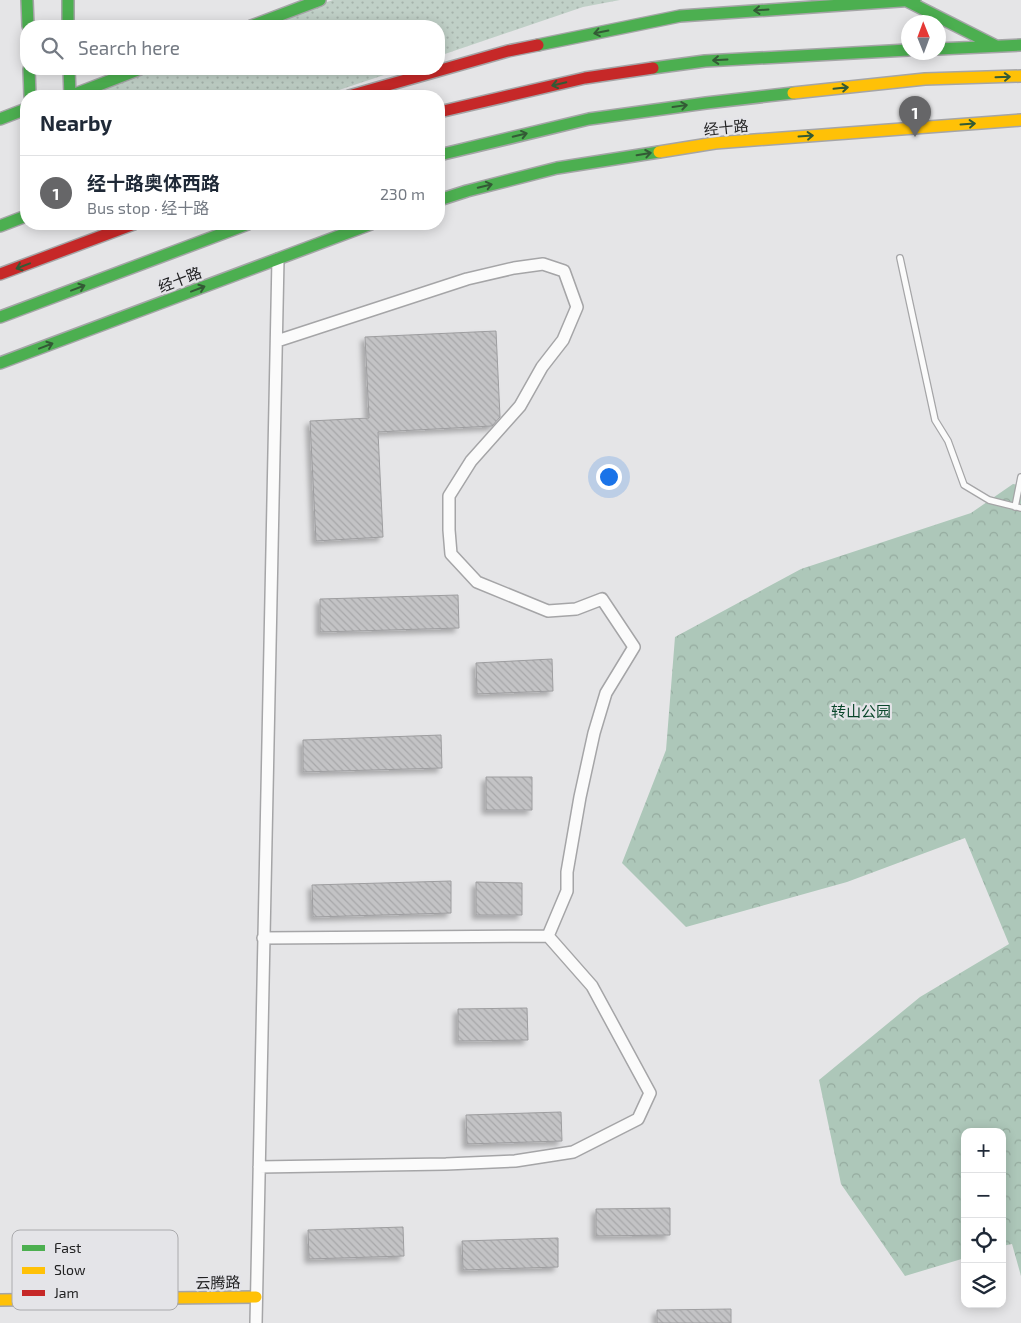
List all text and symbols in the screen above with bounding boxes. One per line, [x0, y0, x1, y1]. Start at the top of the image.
one-way arrow [754, 6, 770, 15]
north arrow [901, 15, 946, 60]
search box [20, 20, 445, 75]
one-way arrow [593, 28, 609, 37]
icon: search [38, 34, 66, 62]
text: Search here [78, 36, 180, 59]
one-way arrow [712, 56, 728, 65]
one-way arrow [995, 72, 1011, 82]
one-way arrow [552, 80, 568, 89]
one-way arrow [833, 83, 849, 93]
pin: 1 [899, 96, 931, 137]
one-way arrow [671, 101, 687, 111]
text: Nearby [40, 110, 112, 135]
street label: 经十路 [703, 116, 749, 138]
one-way arrow [960, 119, 976, 128]
one-way arrow [512, 130, 528, 139]
one-way arrow [798, 131, 814, 141]
one-way arrow [636, 149, 652, 159]
text: 经十路奥体西路 [87, 171, 220, 194]
one-way arrow [477, 181, 493, 190]
text: 1 [53, 184, 59, 203]
text: 230 m [380, 184, 425, 203]
text: Bus stop · 经十路 [87, 198, 209, 217]
one-way arrow [15, 262, 31, 271]
street label: 经十路 [155, 263, 204, 296]
one-way arrow [70, 283, 86, 292]
one-way arrow [190, 284, 205, 293]
one-way arrow [37, 341, 53, 350]
your location [596, 464, 622, 490]
park label: 转山公园 [831, 702, 891, 720]
map controls [961, 1128, 1006, 1308]
button: + [961, 1128, 1006, 1173]
button: − [961, 1173, 1006, 1218]
button: locate [961, 1218, 1006, 1263]
legend [12, 1230, 178, 1310]
text: Fast [54, 1239, 81, 1256]
text: Slow [54, 1261, 86, 1278]
button: layers [961, 1263, 1006, 1308]
street label: 云腾路 [195, 1273, 241, 1291]
text: Jam [54, 1284, 79, 1301]

